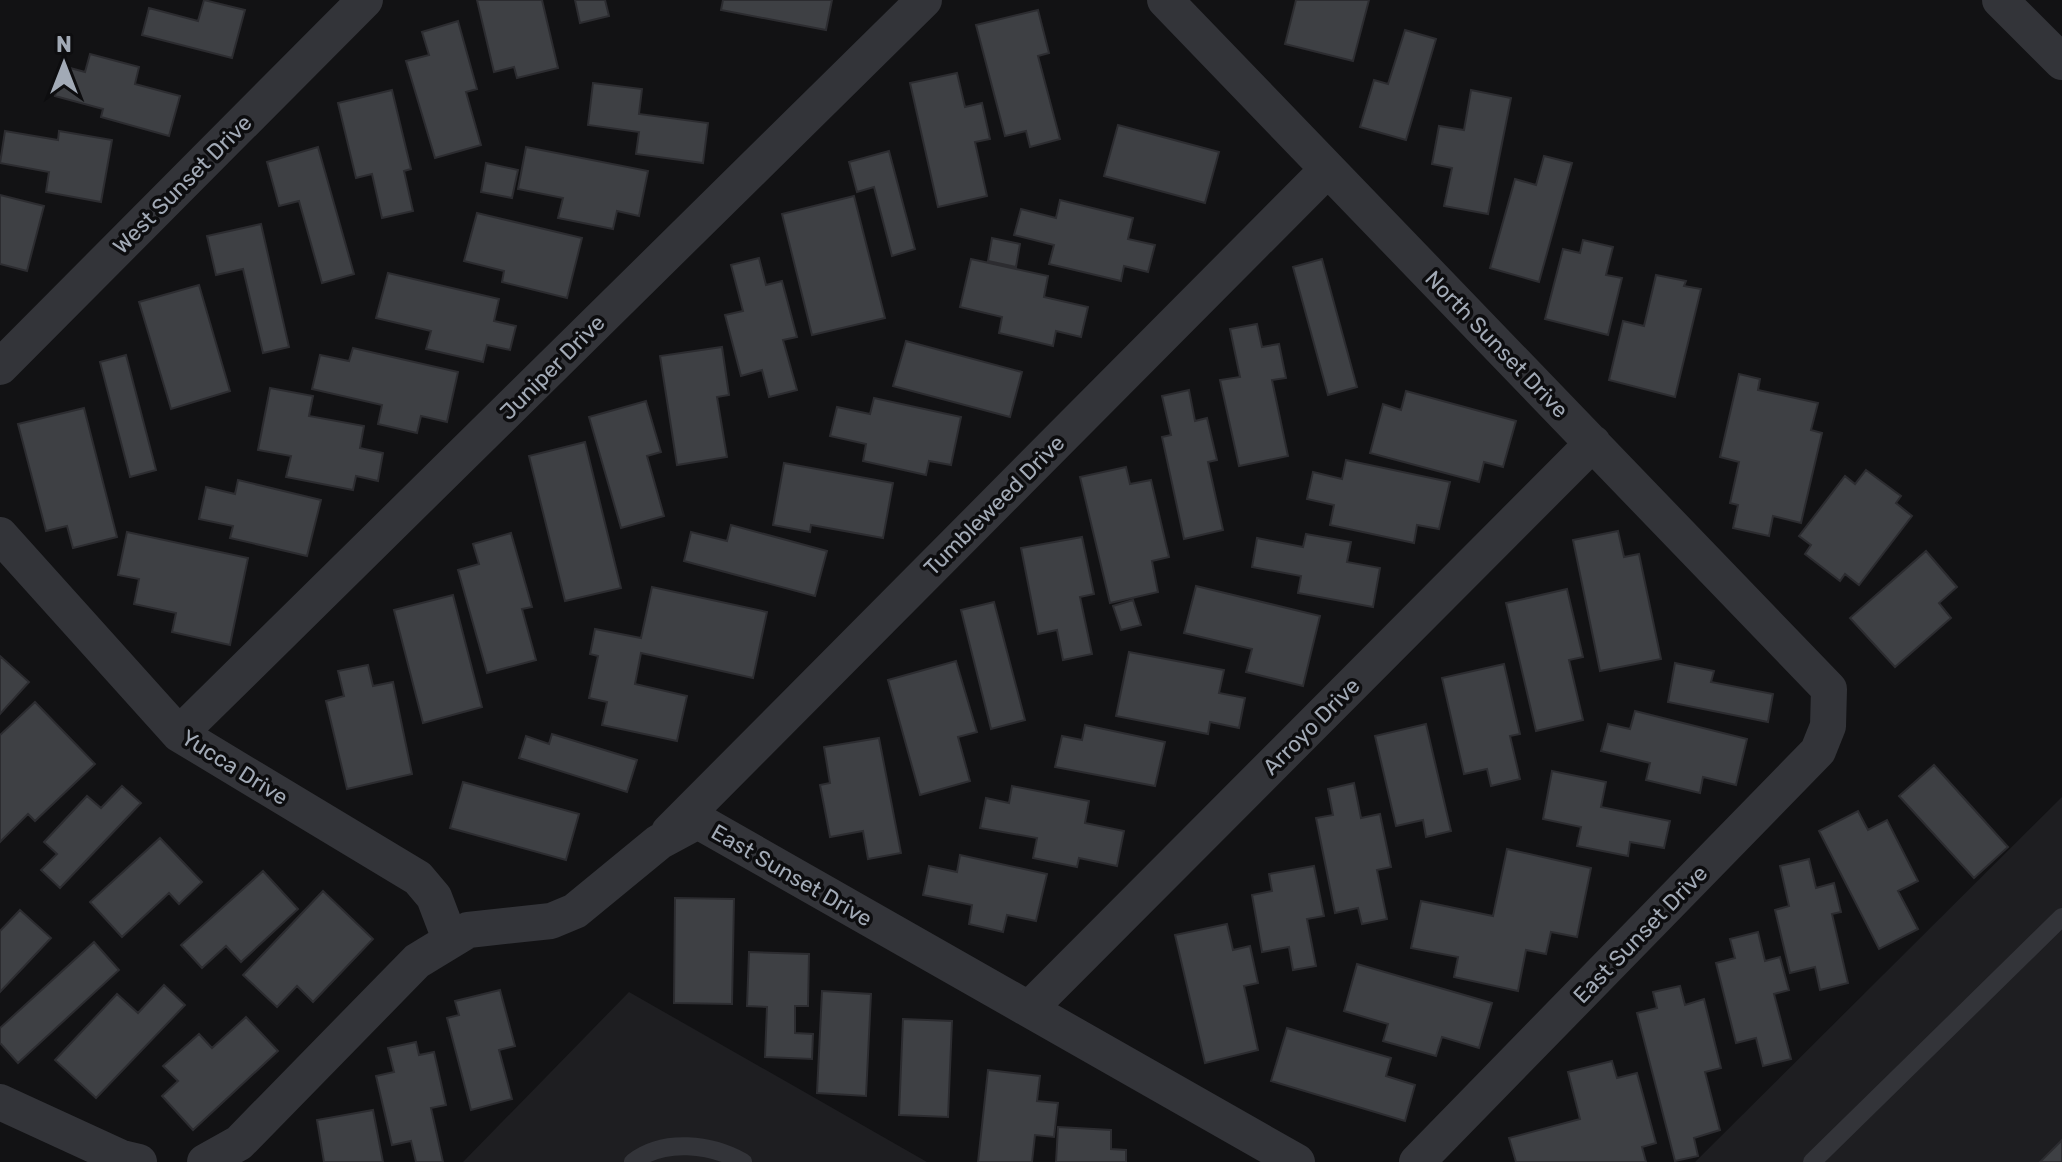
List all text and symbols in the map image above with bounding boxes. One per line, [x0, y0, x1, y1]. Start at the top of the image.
north arrow [24, 24, 104, 104]
text: N [56, 31, 72, 58]
street label: West Sunset Drive [107, 109, 257, 259]
street label: North Sunset Drive [1419, 265, 1574, 424]
street label: Juniper Drive [494, 309, 610, 425]
street label: Tumbleweed Drive [918, 429, 1070, 581]
street label: Arroyo Drive [1257, 672, 1365, 780]
street label: Yucca Drive [176, 724, 293, 811]
street label: East Sunset Drive [706, 818, 877, 932]
street label: East Sunset Drive [1568, 860, 1713, 1009]

